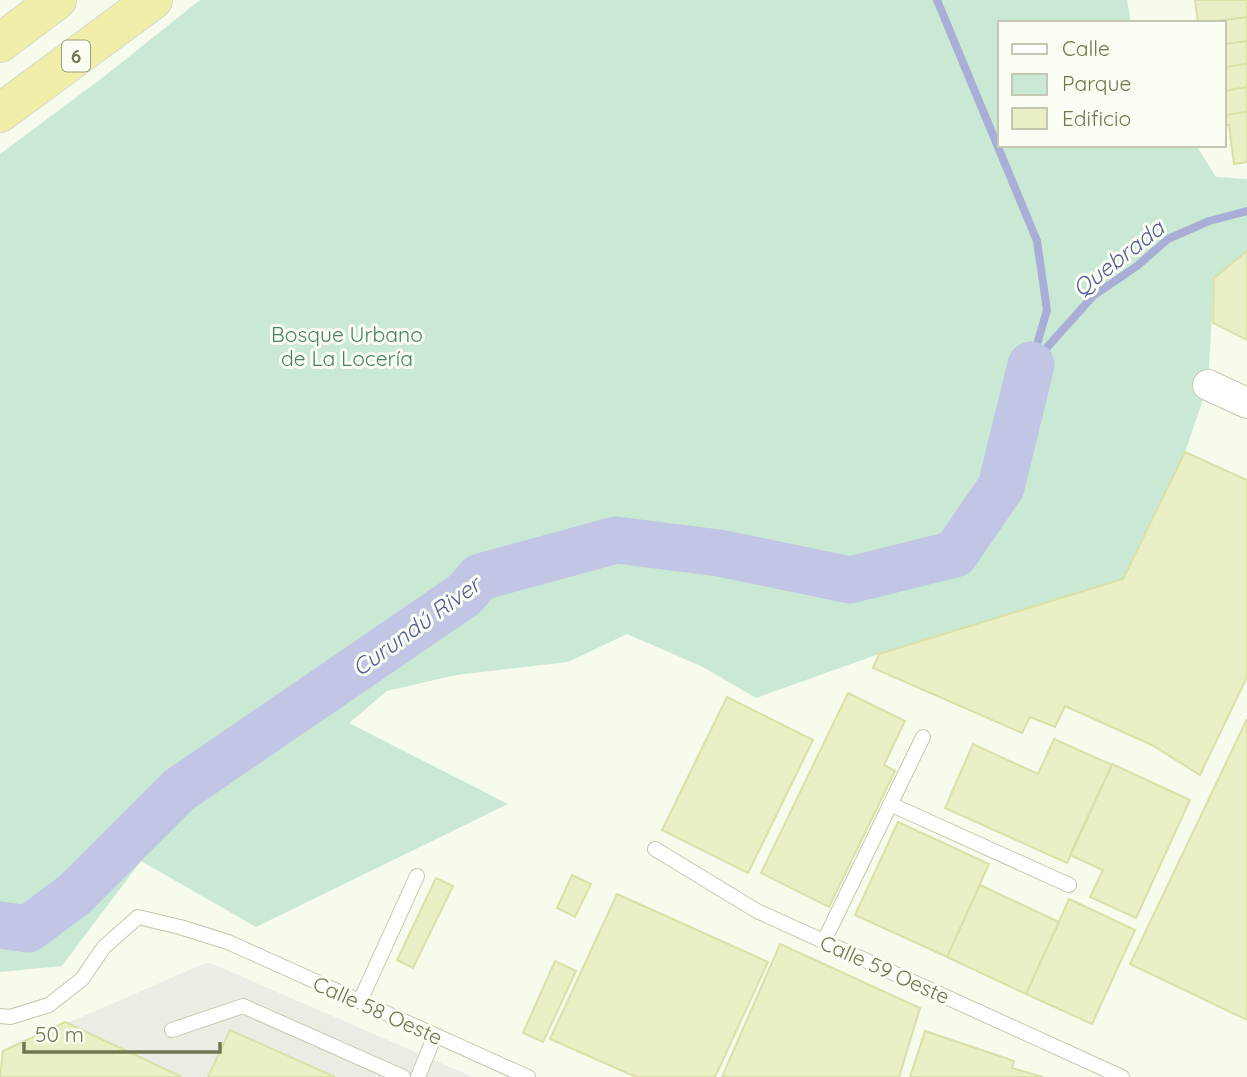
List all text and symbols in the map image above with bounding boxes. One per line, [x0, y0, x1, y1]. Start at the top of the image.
legend [998, 21, 1226, 147]
text: Calle [1062, 35, 1110, 61]
road number: 6 [62, 40, 90, 72]
text: Parque [1062, 70, 1131, 96]
text: Edificio [1062, 105, 1131, 131]
water label: Quebrada [1066, 213, 1170, 303]
park label: Bosque Urbano de La Locería [271, 321, 423, 371]
water label: Curundú River [346, 568, 488, 682]
street label: Calle 59 Oeste [816, 929, 954, 1009]
street label: Calle 58 Oeste [309, 970, 447, 1050]
scale bar [24, 1010, 220, 1054]
text: 50 m [35, 1021, 84, 1047]

